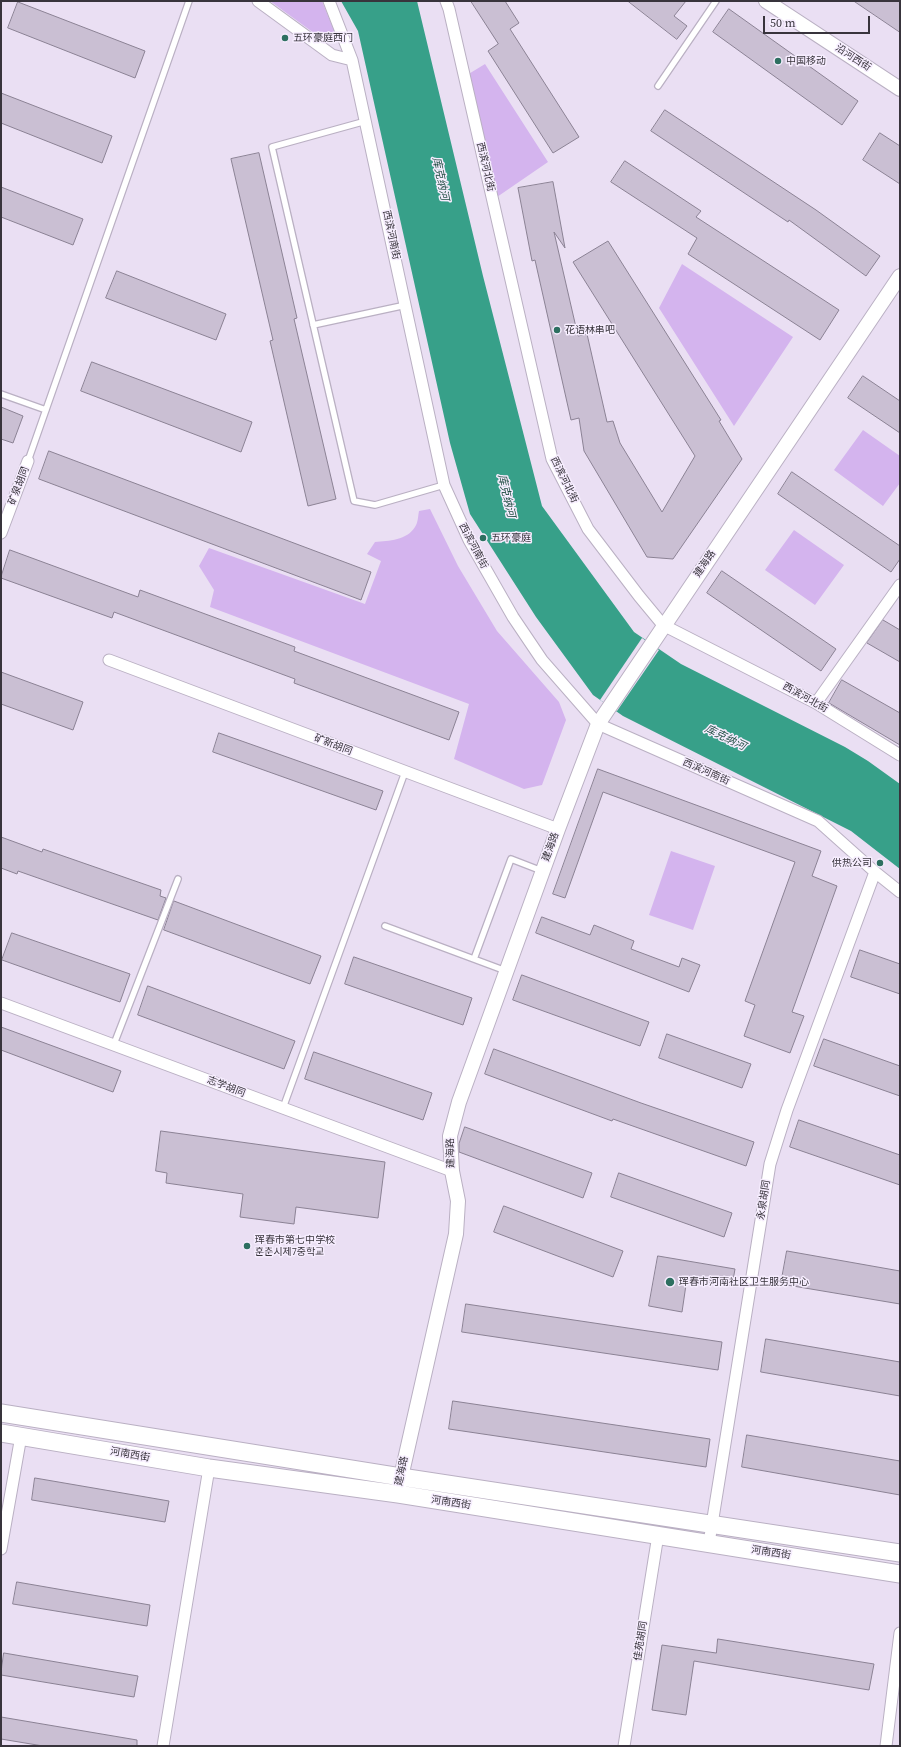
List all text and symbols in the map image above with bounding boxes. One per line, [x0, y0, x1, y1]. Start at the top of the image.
scale bar [765, 8, 872, 34]
text: 50 m [770, 15, 796, 31]
place label: 五环豪庭西门 [293, 32, 353, 44]
marker: 五环豪庭西门 [280, 33, 290, 43]
street label: 沿河西街 [833, 42, 873, 74]
place label: 中国移动 [786, 55, 826, 67]
marker: 中国移动 [773, 56, 783, 66]
street label: 西滨河北街 [474, 141, 496, 193]
water label: 库克纳河 [429, 156, 451, 202]
street label: 西滨河南街 [380, 209, 402, 261]
place label: 花语林串吧 [565, 324, 615, 336]
marker: 花语林串吧 [552, 325, 562, 335]
street label: 西滨河北街 [548, 455, 580, 505]
street label: 矿泉胡同 [6, 465, 32, 507]
water label: 库克纳河 [495, 473, 517, 519]
street label: 西滨河南街 [456, 521, 490, 571]
place label: 五环豪庭 [491, 532, 531, 544]
marker: 五环豪庭 [478, 533, 488, 543]
street label: 建海路 [692, 548, 718, 580]
street label: 西滨河北街 [780, 681, 830, 715]
water label: 库克纳河 [702, 722, 748, 754]
street label: 矿新胡同 [312, 732, 354, 758]
street label: 西滨河南街 [681, 756, 731, 788]
street label: 建海路 [540, 831, 562, 863]
place label: 供热公司 [832, 857, 872, 869]
marker: 供热公司 [875, 858, 885, 868]
street label: 志学胡同 [205, 1074, 247, 1100]
street label: 建海路 [444, 1138, 458, 1168]
street label: 永泉胡同 [755, 1179, 773, 1221]
place label: 珲春市第七中学校 훈춘시제7중학교 [255, 1234, 335, 1258]
marker: 珲春市第七中学校 훈춘시제7중학교 [242, 1241, 252, 1251]
marker: 珲春市河南社区卫生服务中心 [664, 1276, 676, 1288]
place label: 珲春市河南社区卫生服务中心 [679, 1276, 809, 1288]
street label: 河南西街 [109, 1446, 151, 1464]
street label: 建海路 [393, 1455, 411, 1487]
street label: 河南西街 [430, 1494, 472, 1512]
street label: 河南西街 [750, 1544, 792, 1562]
street label: 佳苑胡同 [632, 1620, 650, 1662]

